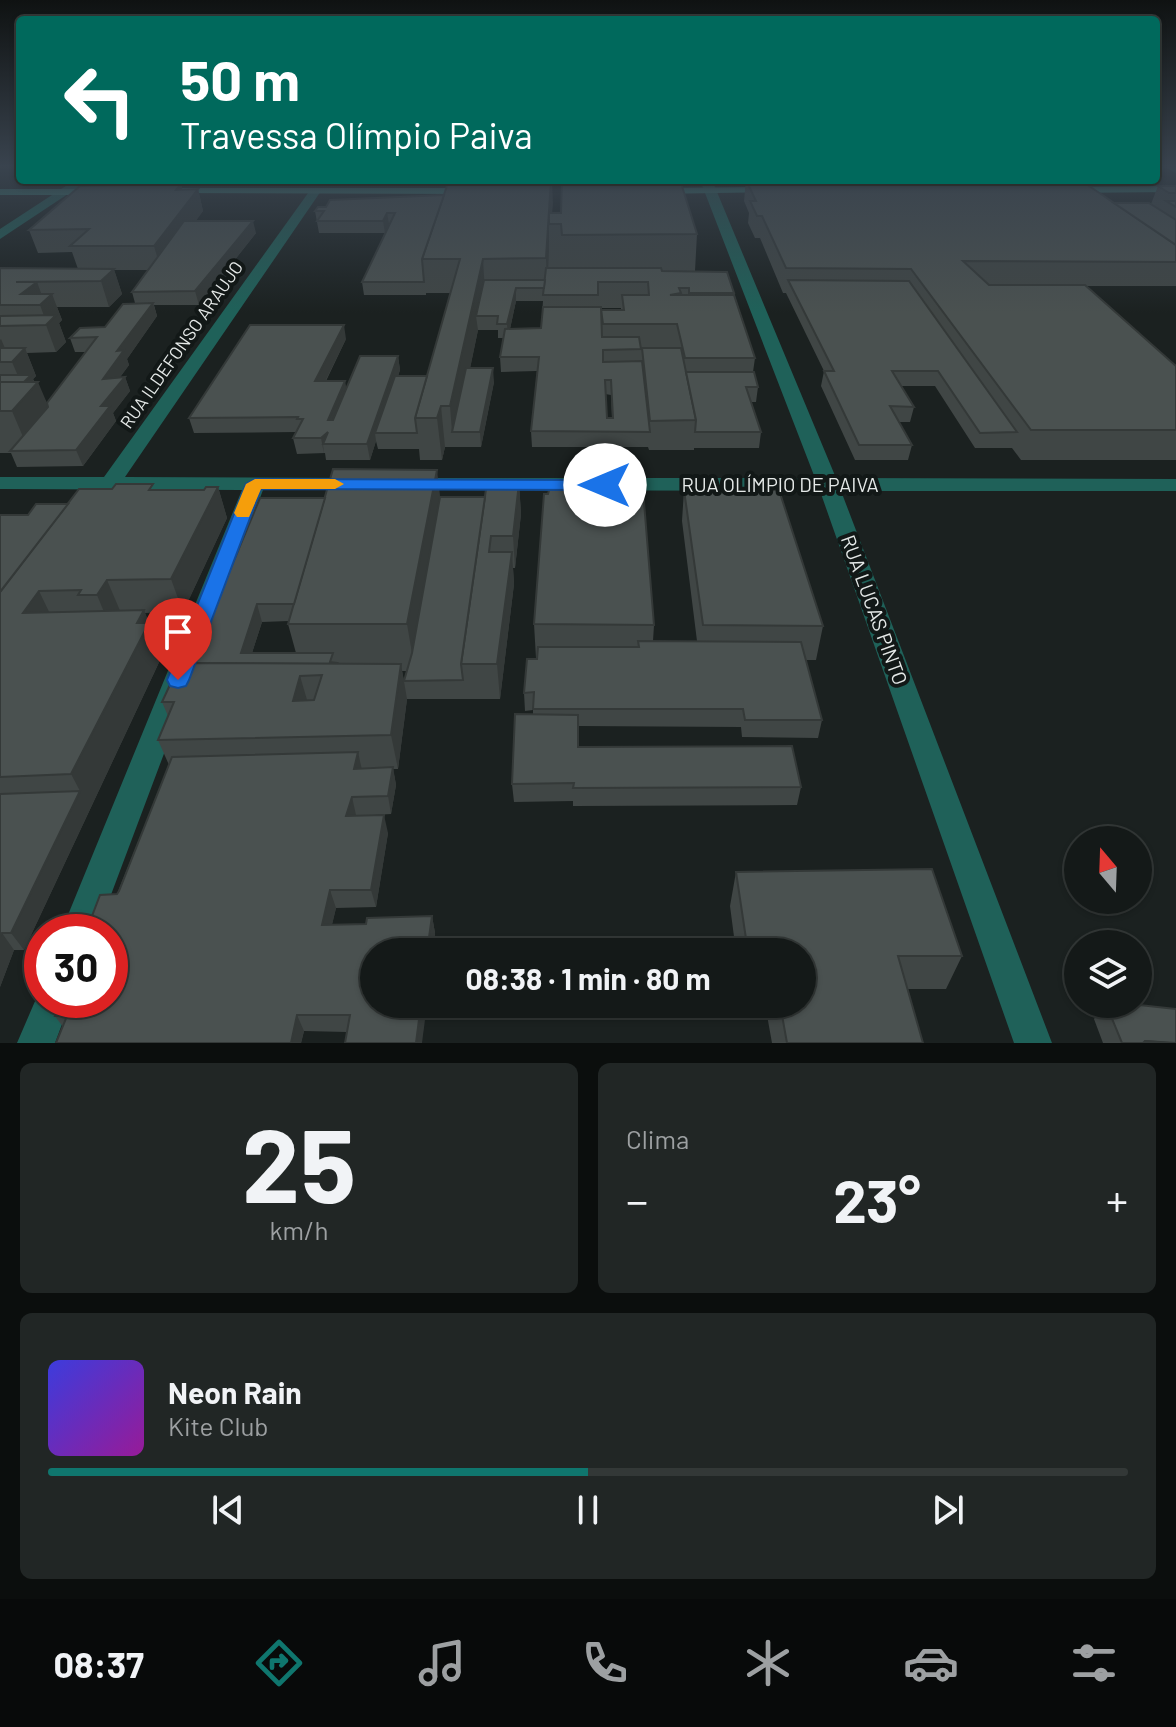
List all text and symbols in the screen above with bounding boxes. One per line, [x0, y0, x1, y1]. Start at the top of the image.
text: 50 m [180, 45, 300, 112]
icon: left [48, 48, 152, 152]
text: Travessa Olímpio Paiva [180, 113, 533, 156]
street label: RUA ILDEFONSO ARAUJO [115, 257, 247, 432]
position arrow [563, 443, 647, 527]
street label: RUA OLÍMPIO DE PAIVA [681, 472, 879, 496]
street label: RUA LUCAS PINTO [837, 531, 913, 688]
pin [144, 598, 212, 680]
icon: arrive [156, 610, 200, 654]
north arrow [1064, 826, 1152, 914]
map controls [1064, 826, 1152, 1018]
speed limit sign: 30 [24, 914, 128, 1018]
button: layers [1064, 930, 1152, 1018]
text: 08:38 · 1 min · 80 m [466, 960, 710, 996]
text: 25 [242, 1099, 356, 1224]
text: Clima [626, 1123, 689, 1154]
text: 23° [833, 1163, 921, 1235]
text: − [626, 1173, 648, 1226]
text: + [1106, 1173, 1128, 1226]
text: km/h [270, 1214, 328, 1245]
text: Neon Rain [168, 1374, 302, 1410]
text: Kite Club [168, 1410, 269, 1441]
icon: previous [206, 1488, 250, 1532]
icon: pause [566, 1488, 610, 1532]
icon: next [926, 1488, 970, 1532]
icon: directions [251, 1635, 307, 1691]
icon: music [414, 1635, 470, 1691]
icon: phone [577, 1635, 633, 1691]
icon: climate [740, 1635, 796, 1691]
icon: car [903, 1635, 959, 1691]
icon: filters [1066, 1635, 1122, 1691]
text: 08:37 [54, 1642, 144, 1685]

